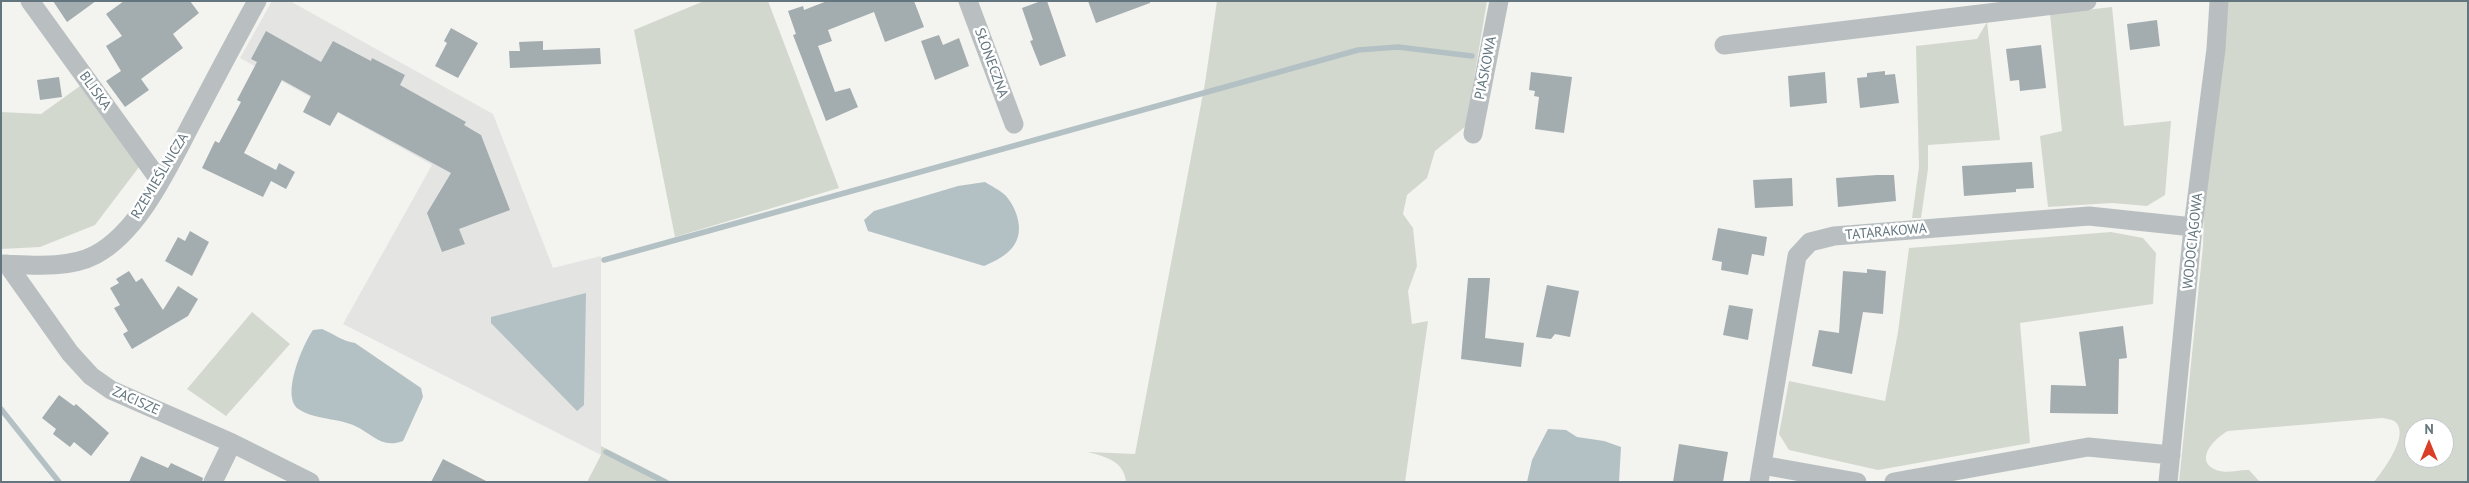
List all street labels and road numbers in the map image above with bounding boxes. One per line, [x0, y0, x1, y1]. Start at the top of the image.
street label: SŁONECZNA [971, 26, 1011, 100]
street label: PIASKOWA [1472, 35, 1500, 101]
street label: BLISKA [75, 69, 115, 113]
street label: RZEMIEŚLNICZA [128, 130, 192, 222]
street label: WODOCIĄGOWA [2180, 192, 2206, 290]
street label: TATARAKOWA [1845, 220, 1927, 244]
street label: ZACISZE [110, 383, 162, 419]

